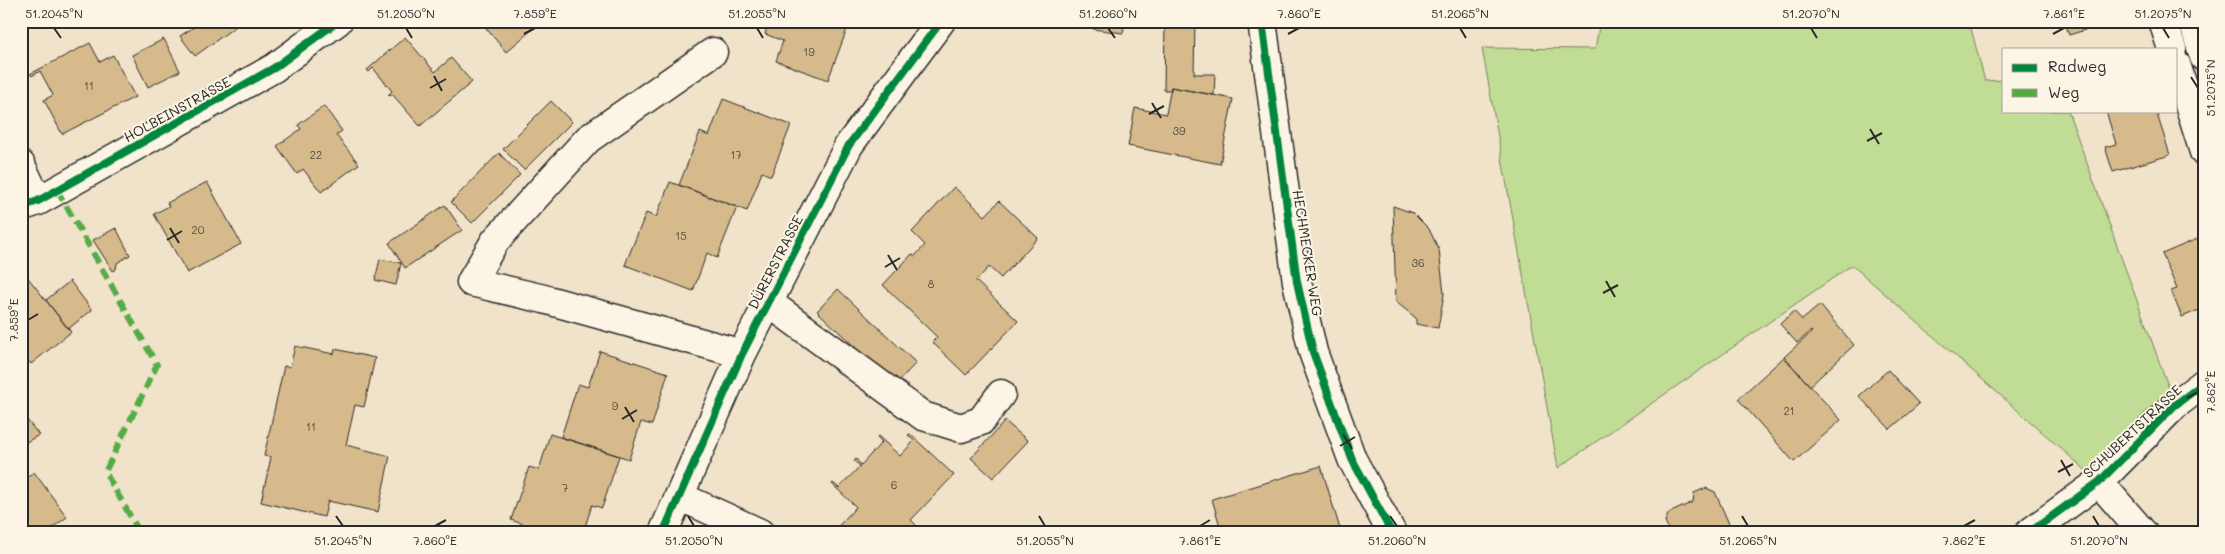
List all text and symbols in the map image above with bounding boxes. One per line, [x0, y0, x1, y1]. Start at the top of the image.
text: 51.2045°N [25, 5, 83, 21]
text: 51.2050°N [377, 5, 435, 21]
text: 7.859°E [513, 5, 557, 21]
text: 51.2055°N [728, 5, 786, 21]
text: 51.2060°N [1079, 5, 1137, 21]
text: 7.860°E [1277, 5, 1321, 21]
text: 51.2065°N [1431, 5, 1489, 21]
text: 51.2070°N [1782, 5, 1840, 21]
text: 7.861°E [2043, 5, 2085, 21]
text: 51.2075°N [2134, 5, 2192, 21]
house number: 19 [803, 44, 815, 59]
legend [2002, 48, 2178, 112]
text: Radweg [2048, 56, 2106, 76]
text: 51.2075°N [2202, 59, 2218, 117]
street label: HOLBEINSTRASSE [120, 72, 234, 146]
house number: 11 [84, 78, 94, 93]
text: Weg [2048, 82, 2079, 102]
house number: 39 [1173, 123, 1186, 138]
house number: 22 [310, 147, 322, 162]
house number: 17 [730, 147, 742, 162]
street label: HECHMECKER WEG [1289, 188, 1327, 318]
street label: DÜRERSTRASSE [743, 212, 807, 312]
house number: 20 [192, 222, 205, 237]
house number: 15 [675, 228, 687, 243]
house number: 36 [1411, 255, 1425, 270]
house number: 8 [928, 276, 935, 291]
text: 7.859°E [5, 298, 21, 342]
text: 7.862°E [2202, 370, 2218, 413]
street label: SCHUBERTSTRASSE [2078, 380, 2186, 482]
house number: 9 [612, 398, 619, 413]
house number: 21 [1783, 403, 1795, 418]
house number: 11 [306, 419, 316, 434]
house number: 6 [891, 477, 897, 492]
house number: 7 [562, 480, 568, 495]
text: 51.2045°N [314, 532, 372, 548]
text: 7.860°E [413, 532, 457, 548]
text: 51.2050°N [665, 532, 723, 548]
text: 51.2055°N [1016, 532, 1074, 548]
text: 7.861°E [1179, 532, 1221, 548]
text: 51.2060°N [1368, 532, 1426, 548]
text: 51.2065°N [1719, 532, 1777, 548]
text: 7.862°E [1943, 532, 1986, 548]
text: 51.2070°N [2070, 532, 2128, 548]

